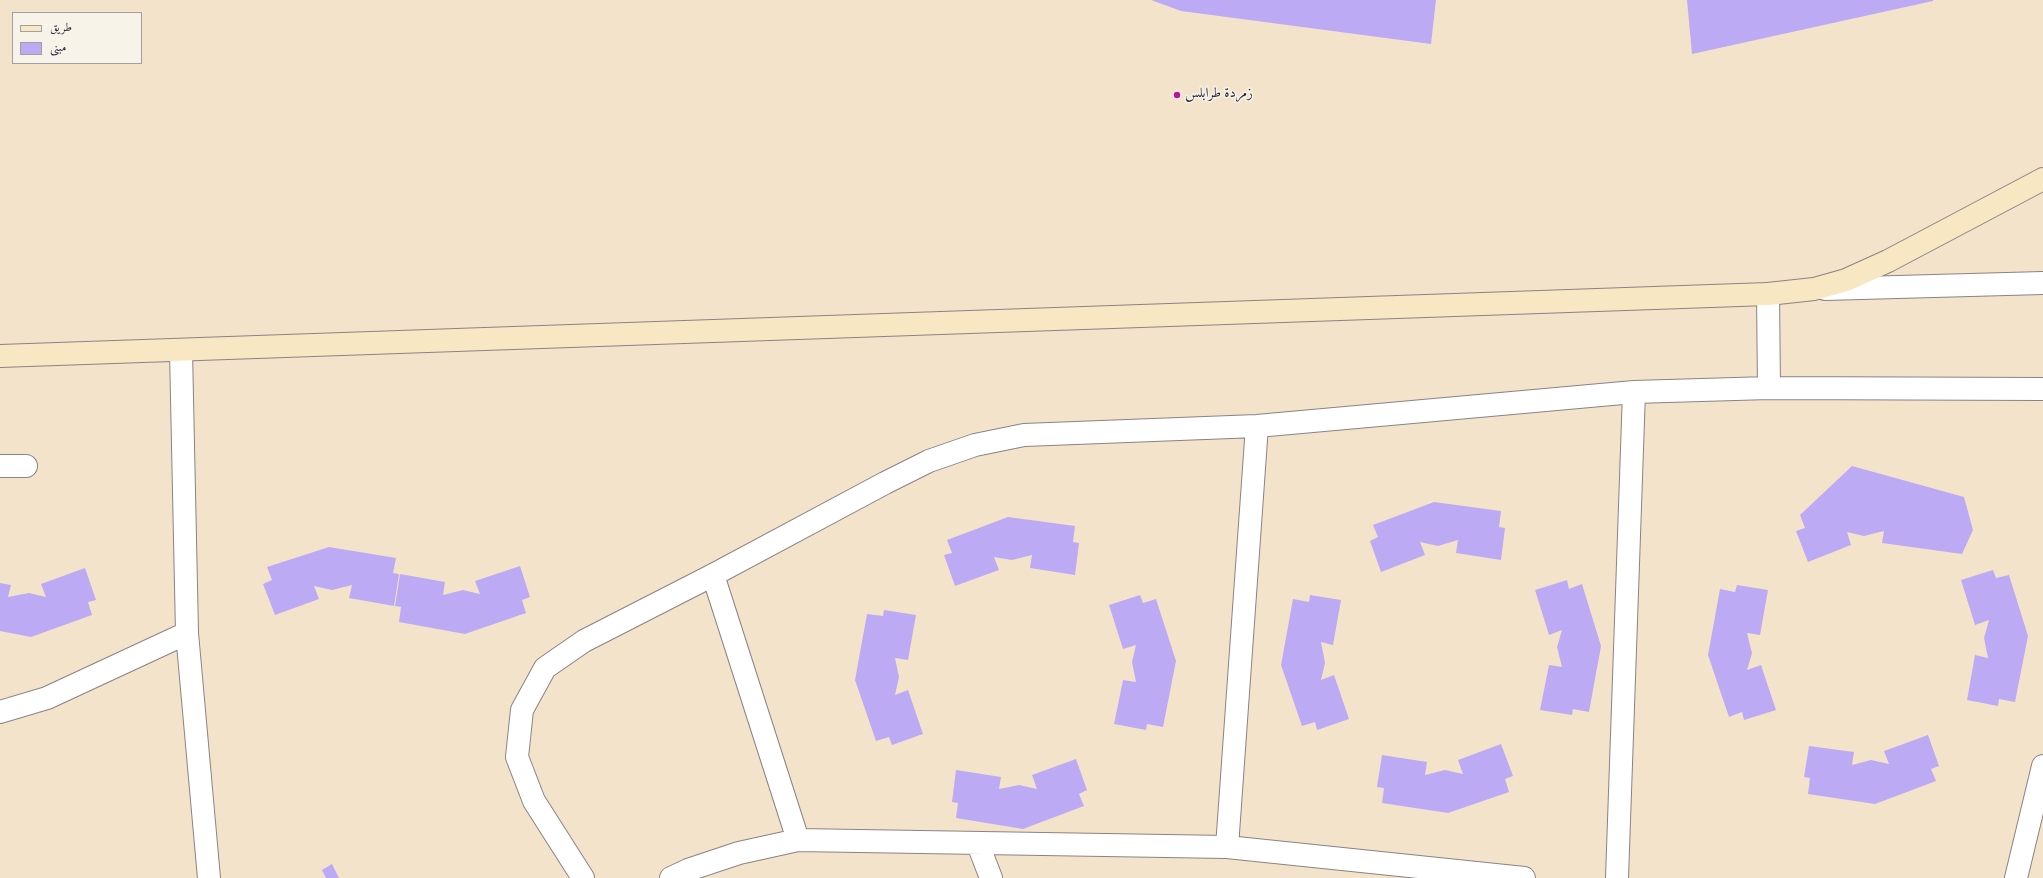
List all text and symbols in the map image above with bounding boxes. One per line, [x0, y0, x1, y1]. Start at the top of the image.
legend [12, 12, 142, 64]
text: طريق [50, 19, 72, 37]
text: مبنى [50, 39, 66, 57]
place label: زمردة طرابلس [1185, 87, 1253, 103]
marker: زمردة طرابلس [1172, 90, 1182, 100]

